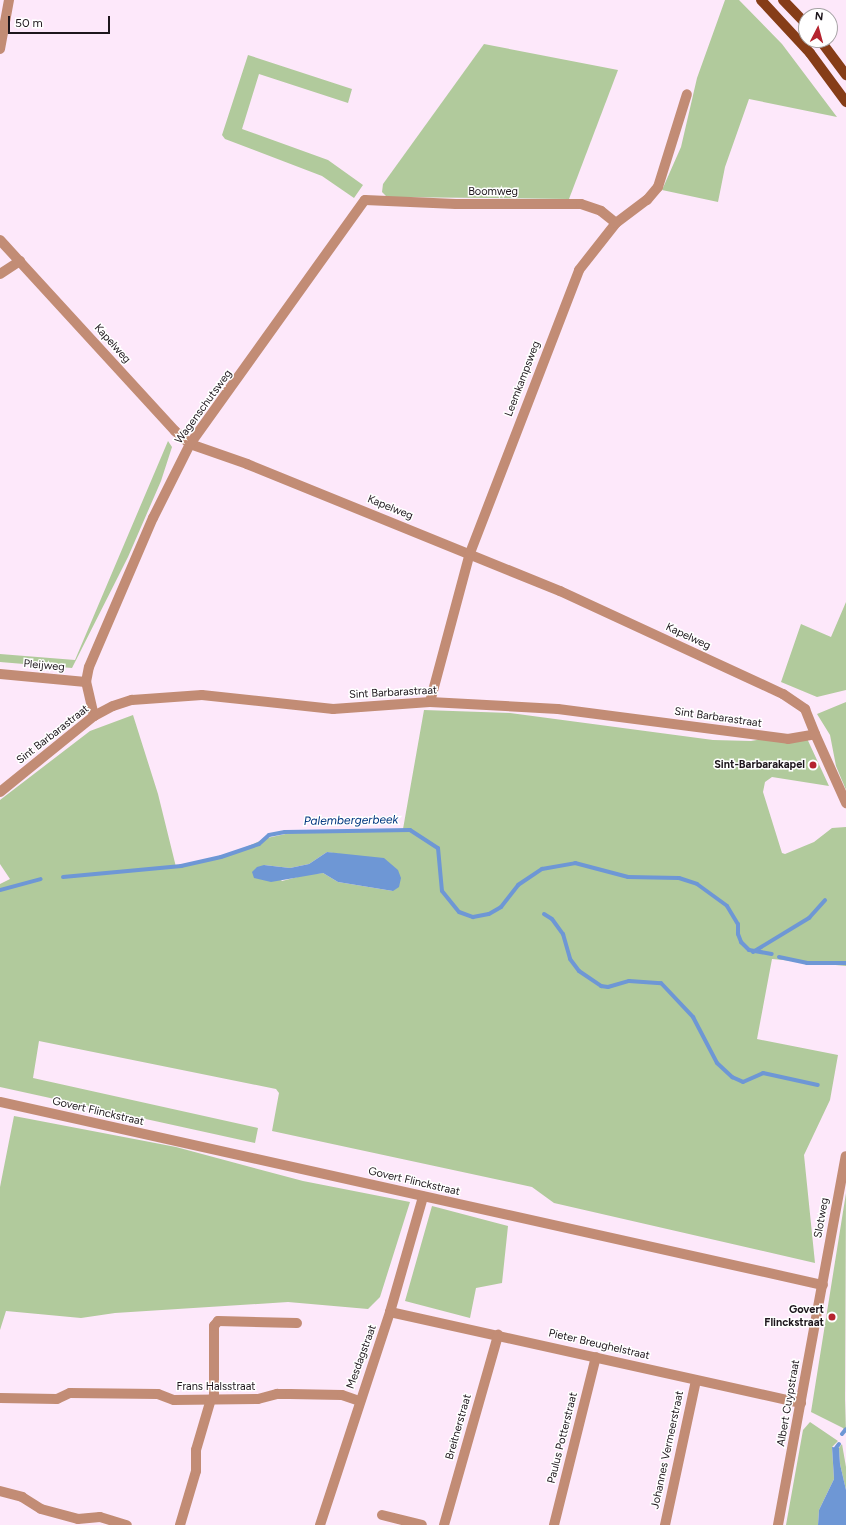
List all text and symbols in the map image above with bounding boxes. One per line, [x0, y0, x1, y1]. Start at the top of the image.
scale bar [10, 8, 112, 34]
north arrow [798, 8, 838, 48]
text: N [814, 10, 824, 23]
text: 50 m [15, 16, 43, 30]
street label: Boomweg [468, 185, 518, 199]
street label: Kapelweg [91, 322, 133, 366]
street label: Leemkampsweg [503, 339, 543, 419]
street label: Wagenschutsweg [173, 368, 235, 446]
street label: Kapelweg [365, 493, 415, 523]
street label: Kapelweg [663, 621, 713, 653]
street label: Pleijweg [23, 658, 65, 674]
street label: Sint Barbarastraat [349, 684, 437, 702]
street label: Sint Barbarastraat [14, 703, 92, 767]
street label: Sint Barbarastraat [673, 705, 763, 731]
place label: Sint-Barbarakapel [714, 758, 805, 772]
marker: Sint-Barbarakapel [808, 760, 818, 770]
water label: Palembergerbeek [304, 813, 398, 829]
street label: Govert Flinckstraat [51, 1095, 145, 1129]
street label: Govert Flinckstraat [367, 1165, 461, 1199]
street label: Slotweg [812, 1197, 832, 1239]
place label: Govert Flinckstraat [764, 1304, 824, 1330]
marker: Govert Flinckstraat [827, 1312, 837, 1322]
street label: Mesdagstraat [344, 1323, 380, 1391]
street label: Pieter Breughelstraat [547, 1327, 651, 1363]
street label: Albert Cuypstraat [775, 1359, 803, 1447]
street label: Frans Halsstraat [177, 1380, 255, 1394]
street label: Johannes Vermeerstraat [649, 1390, 687, 1510]
street label: Paulus Potterstraat [545, 1391, 581, 1485]
street label: Breitnerstraat [443, 1393, 475, 1461]

